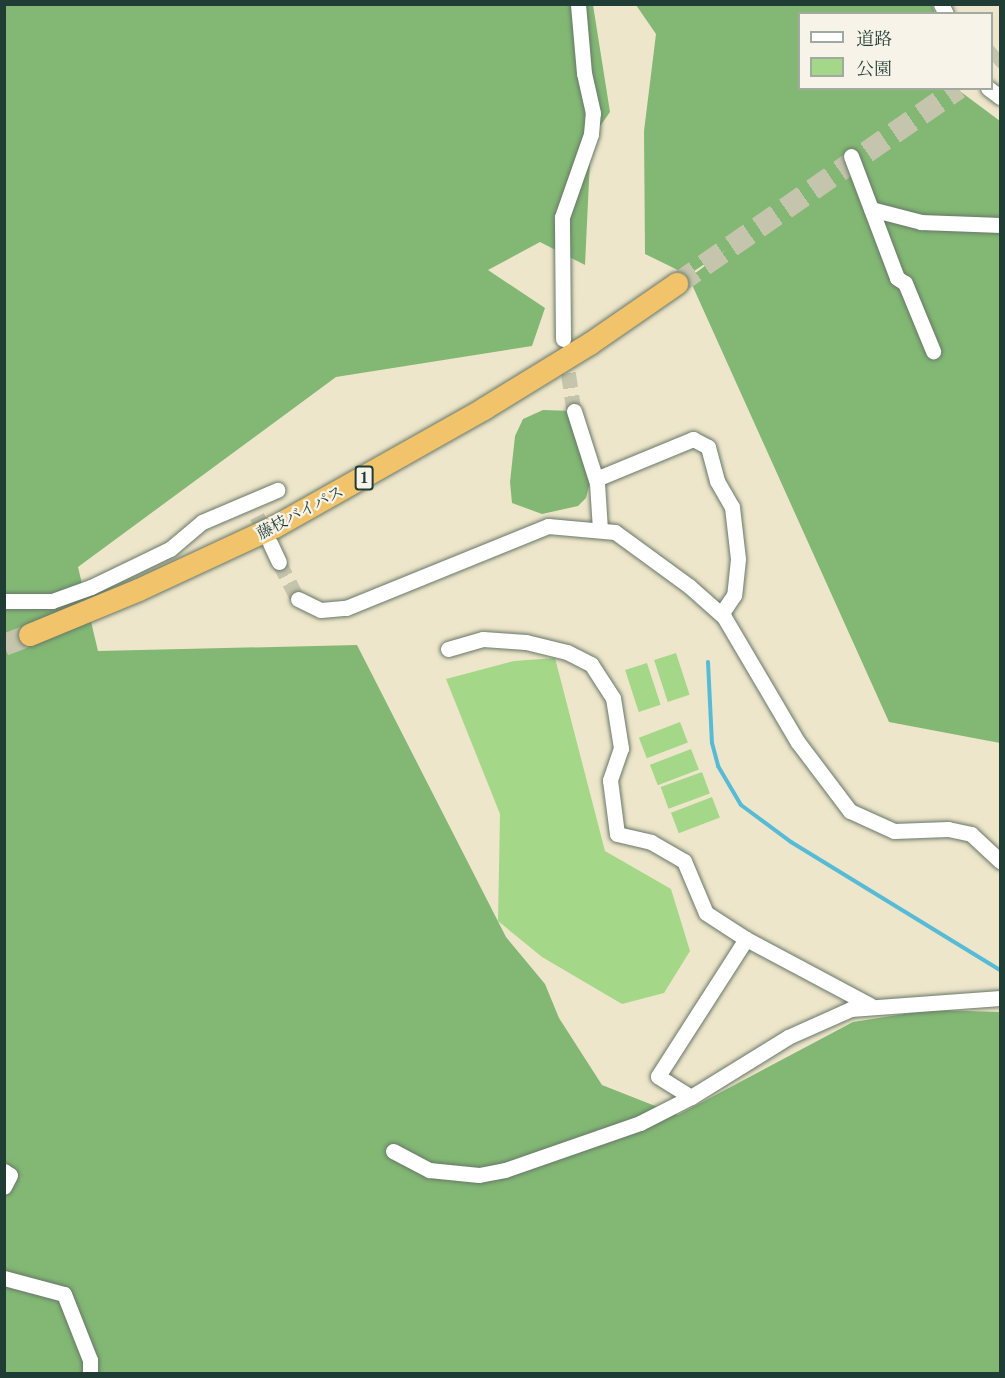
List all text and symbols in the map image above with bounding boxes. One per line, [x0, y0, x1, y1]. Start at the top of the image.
legend [798, 12, 993, 90]
text: 道路 [856, 28, 892, 50]
text: 公園 [856, 58, 892, 80]
road number: 1 [354, 466, 374, 490]
street label: 藤枝バイパス [253, 481, 347, 543]

